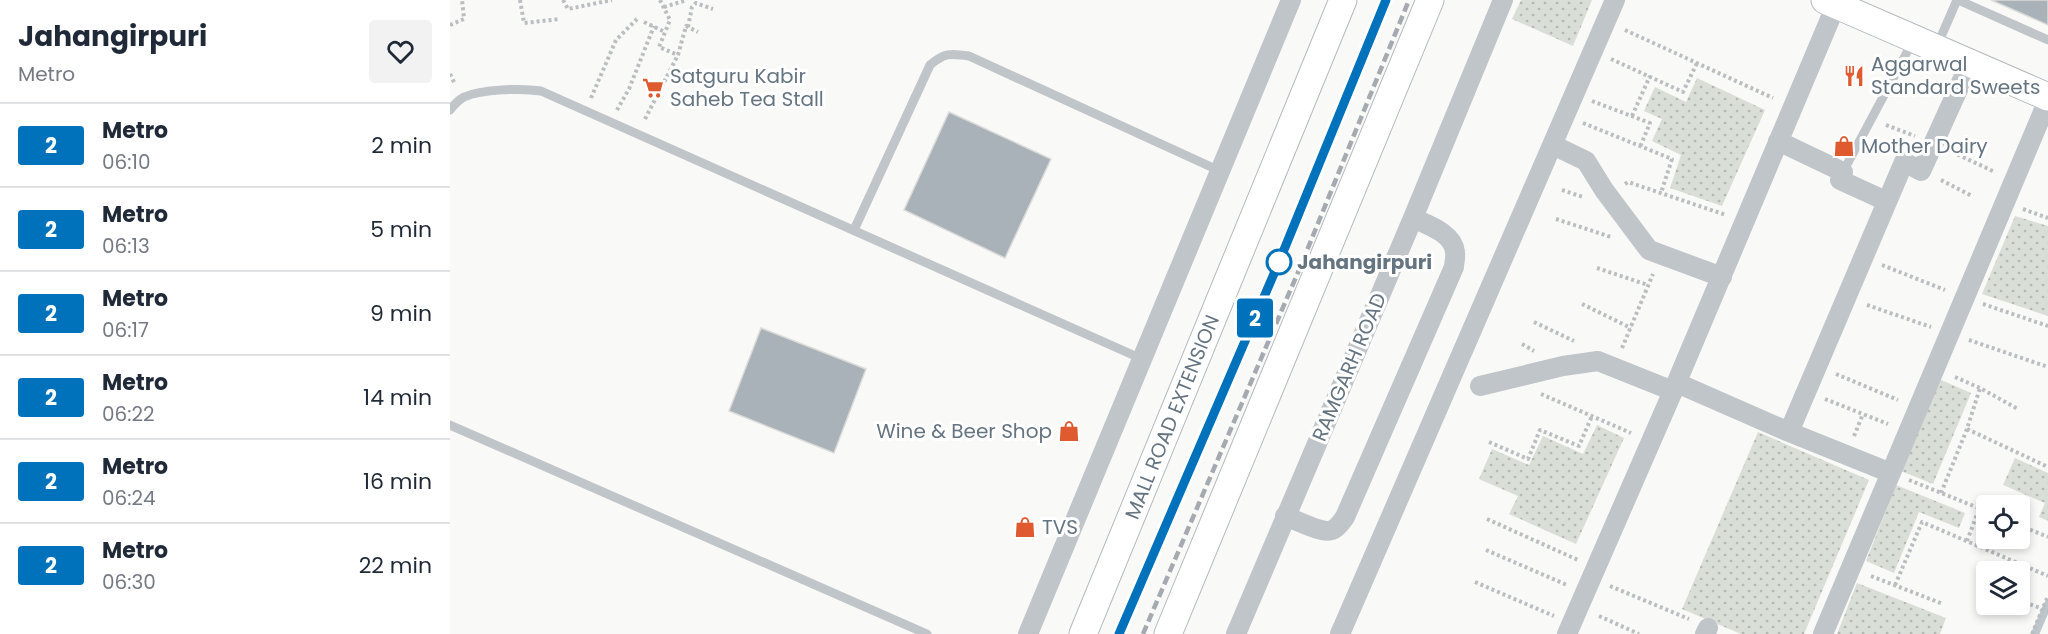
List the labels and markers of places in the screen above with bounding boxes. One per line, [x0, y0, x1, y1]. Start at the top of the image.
place label: Aggarwal Standard Sweets [1871, 50, 2040, 101]
place label: Satguru Kabir Saheb Tea Stall [670, 62, 824, 113]
restaurant icon: Aggarwal Standard Sweets [1842, 64, 1866, 88]
supermarket icon: Satguru Kabir Saheb Tea Stall [641, 76, 665, 100]
place label: Mother Dairy [1861, 132, 1988, 160]
shop icon: Mother Dairy [1832, 134, 1856, 158]
place label: Jahangirpuri [1297, 248, 1432, 276]
marker: Jahangirpuri [1266, 249, 1292, 275]
place label: Wine & Beer Shop [876, 417, 1052, 445]
shop icon: Wine & Beer Shop [1057, 419, 1081, 443]
place label: TVS [1042, 513, 1078, 541]
shop icon: TVS [1013, 515, 1037, 539]

